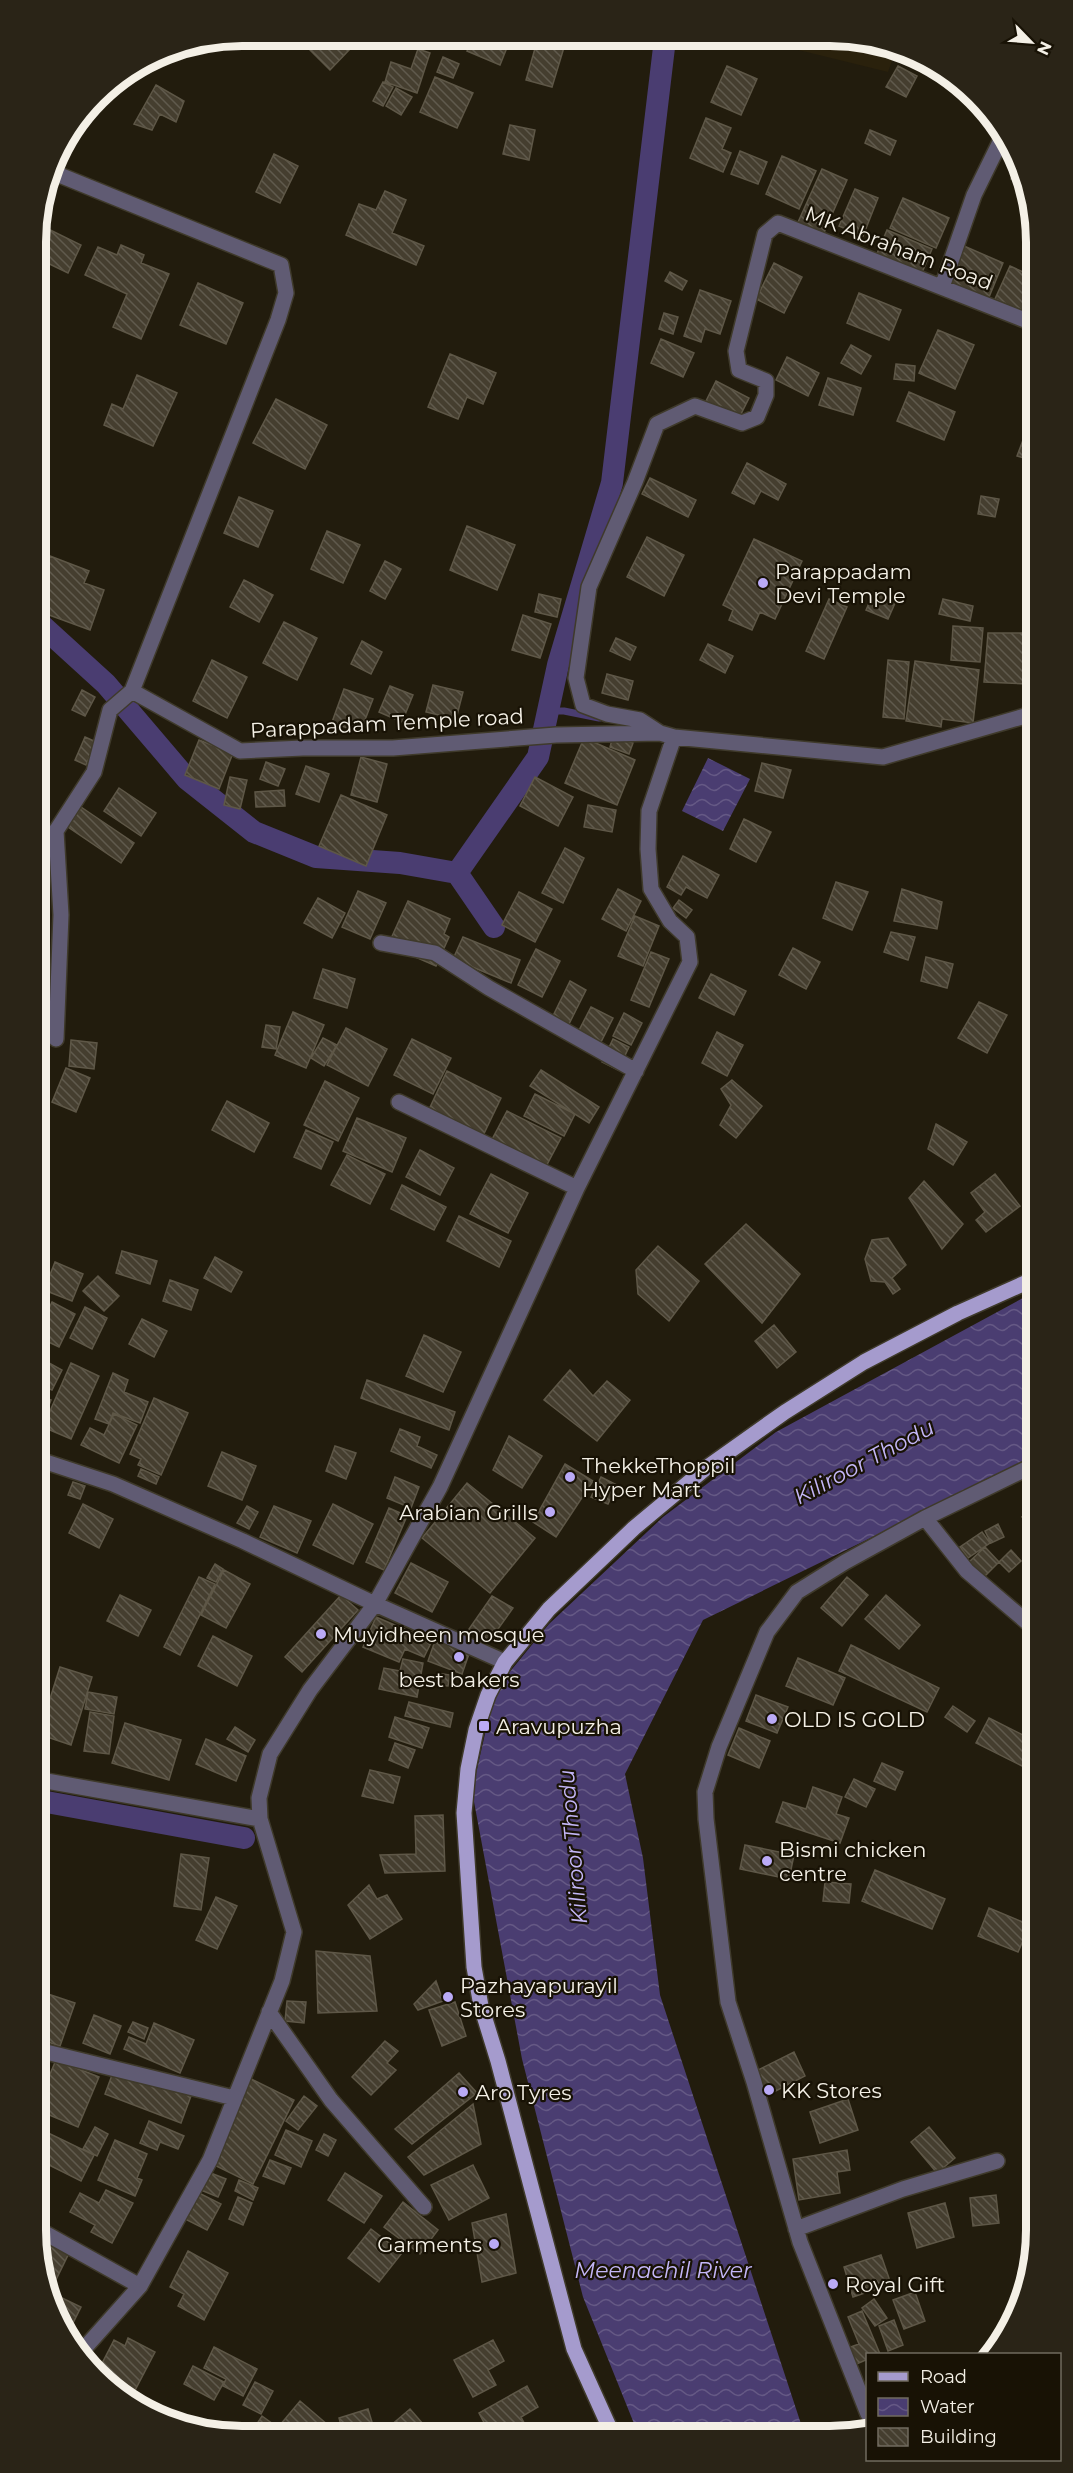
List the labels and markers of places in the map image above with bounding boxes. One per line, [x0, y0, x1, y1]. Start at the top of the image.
place label: Parappadam Devi Temple [775, 559, 912, 608]
marker: Parappadam Devi Temple [756, 576, 770, 590]
place label: ThekkeThoppil Hyper Mart [582, 1453, 735, 1502]
marker: ThekkeThoppil Hyper Mart [563, 1470, 577, 1484]
place label: Arabian Grills [399, 1500, 538, 1525]
marker: Arabian Grills [543, 1505, 557, 1519]
place label: Muyidheen mosque [333, 1622, 544, 1647]
marker: Muyidheen mosque [314, 1627, 328, 1641]
marker: best bakers [452, 1650, 466, 1664]
place label: best bakers [398, 1667, 520, 1692]
place label: OLD IS GOLD [784, 1707, 925, 1732]
marker: OLD IS GOLD [765, 1712, 779, 1726]
place label: Aravupuzha [496, 1714, 622, 1739]
marker: Aravupuzha [477, 1719, 491, 1733]
place label: Bismi chicken centre [779, 1837, 926, 1886]
marker: Bismi chicken centre [760, 1854, 774, 1868]
place label: Pazhayapurayil Stores [460, 1973, 618, 2022]
marker: Pazhayapurayil Stores [441, 1990, 455, 2004]
place label: KK Stores [781, 2078, 882, 2103]
place label: Aro Tyres [475, 2080, 571, 2105]
marker: KK Stores [762, 2083, 776, 2097]
marker: Aro Tyres [456, 2085, 470, 2099]
place label: Garments [377, 2232, 482, 2257]
marker: Garments [487, 2237, 501, 2251]
place label: Royal Gift [845, 2272, 945, 2297]
marker: Royal Gift [826, 2277, 840, 2291]

